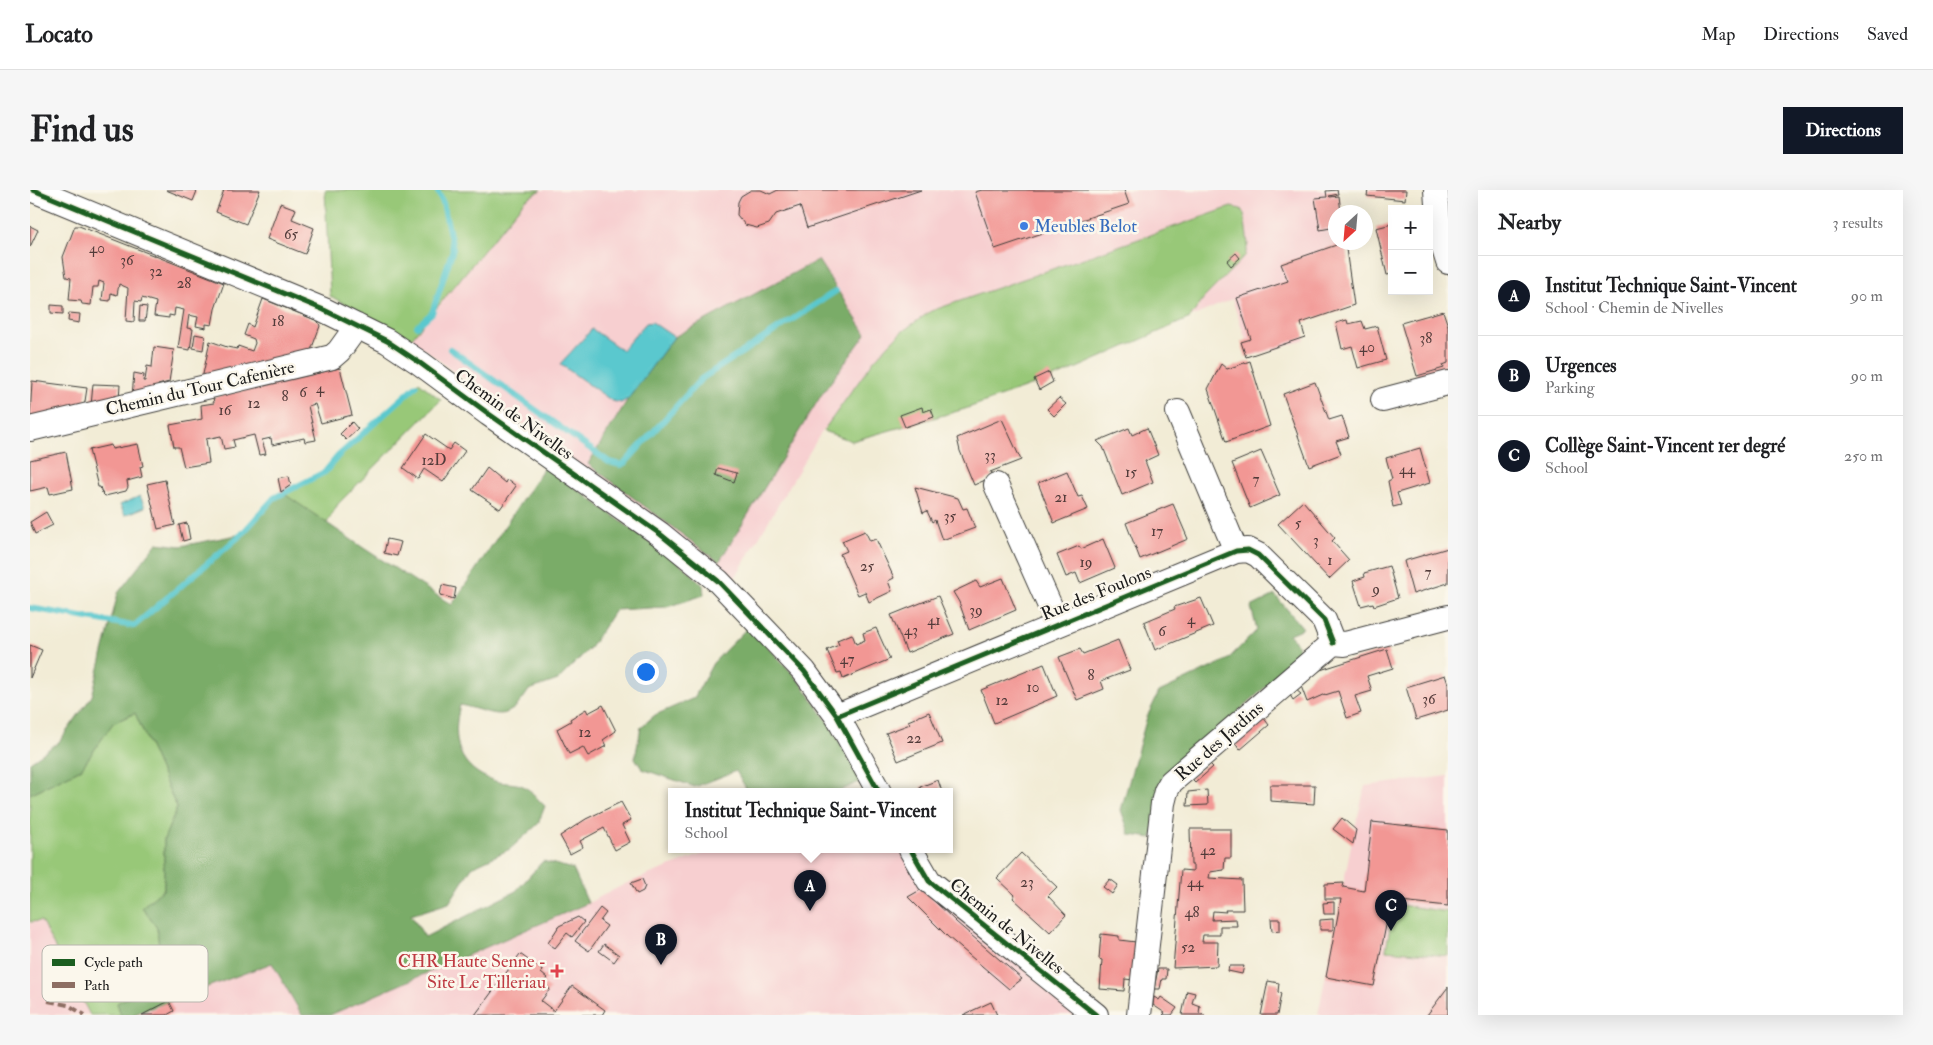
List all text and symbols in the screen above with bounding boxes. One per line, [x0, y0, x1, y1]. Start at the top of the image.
text: Locato [25, 19, 93, 50]
text: Map [1702, 23, 1735, 46]
text: Directions [1763, 23, 1839, 46]
text: Saved [1867, 23, 1908, 46]
button: Directions [1783, 107, 1903, 154]
text: Find us [30, 108, 134, 152]
north arrow [1328, 205, 1373, 250]
map controls [1388, 205, 1433, 295]
button: + [1388, 205, 1433, 250]
text: Nearby [1498, 209, 1561, 236]
text: 3 results [1832, 213, 1883, 233]
place label: Meubles Belot [1034, 215, 1137, 238]
marker: Meubles Belot [1018, 220, 1030, 232]
house number: 65 [284, 225, 298, 244]
house number: 40 [89, 239, 105, 258]
button: − [1388, 250, 1433, 295]
house number: 36 [120, 251, 135, 270]
house number: 32 [149, 262, 163, 281]
house number: 28 [177, 274, 191, 293]
text: Institut Technique Saint-Vincent [1545, 274, 1797, 298]
text: A [1509, 286, 1519, 306]
text: 90 m [1851, 286, 1883, 306]
text: School · Chemin de Nivelles [1545, 298, 1723, 318]
house number: 18 [272, 312, 284, 331]
house number: 38 [1420, 329, 1432, 348]
house number: 40 [1359, 338, 1375, 357]
text: Urgences [1545, 354, 1617, 378]
street label: Chemin du Tour Cafenière [104, 355, 297, 421]
street label: Chemin de Nivelles [450, 364, 577, 465]
text: B [1509, 366, 1519, 386]
text: 90 m [1851, 366, 1883, 386]
text: Parking [1545, 378, 1595, 398]
house number: 4 [316, 379, 325, 398]
house number: 6 [299, 383, 308, 402]
house number: 8 [281, 387, 289, 406]
house number: 12 [248, 394, 261, 413]
house number: 16 [219, 401, 233, 420]
text: Collège Saint-Vincent 1er degré [1545, 434, 1785, 458]
house number: 33 [984, 446, 996, 465]
text: C [1508, 446, 1520, 466]
text: 250 m [1844, 446, 1883, 466]
house number: 12D [421, 451, 447, 470]
text: School [1545, 458, 1588, 478]
house number: 44 [1399, 460, 1416, 479]
house number: 15 [1125, 463, 1137, 482]
house number: 7 [1253, 470, 1260, 489]
house number: 21 [1055, 488, 1067, 507]
house number: 35 [944, 507, 957, 526]
house number: 5 [1295, 514, 1302, 533]
house number: 17 [1151, 522, 1163, 541]
house number: 3 [1313, 531, 1319, 550]
house number: 1 [1327, 551, 1333, 570]
house number: 19 [1080, 553, 1092, 572]
house number: 25 [860, 557, 874, 576]
street label: Rue des Foulons [1038, 561, 1155, 626]
house number: 7 [1425, 563, 1432, 582]
house number: 9 [1371, 580, 1380, 599]
house number: 39 [969, 601, 983, 620]
house number: 4 [1187, 610, 1196, 629]
house number: 41 [927, 611, 941, 630]
house number: 43 [904, 621, 918, 640]
house number: 6 [1158, 622, 1167, 641]
house number: 47 [840, 650, 854, 669]
your location [633, 659, 659, 685]
house number: 8 [1087, 666, 1095, 685]
house number: 10 [1027, 678, 1039, 697]
house number: 36 [1422, 690, 1437, 709]
house number: 12 [996, 691, 1009, 710]
street label: Rue des Jardins [1170, 697, 1268, 786]
house number: 12 [579, 723, 592, 742]
house number: 22 [906, 729, 922, 748]
popup [668, 788, 953, 853]
text: Institut Technique Saint-Vincent [685, 799, 936, 823]
text: School [685, 823, 728, 843]
house number: 42 [1200, 841, 1216, 860]
pin: A [794, 870, 826, 911]
street label: Chemin de Nivelles [945, 873, 1069, 980]
house number: 23 [1020, 873, 1034, 892]
house number: 44 [1187, 873, 1204, 892]
pin: C [1375, 890, 1407, 931]
house number: 48 [1184, 903, 1200, 922]
pin: B [645, 924, 677, 965]
house number: 52 [1181, 938, 1195, 957]
legend [42, 945, 208, 1002]
place label: CHR Haute Senne - Site Le Tilleriau [398, 950, 546, 994]
text: Cycle path [84, 954, 144, 972]
marker: CHR Haute Senne - Site Le Tilleriau [550, 964, 564, 978]
text: Path [84, 977, 110, 994]

